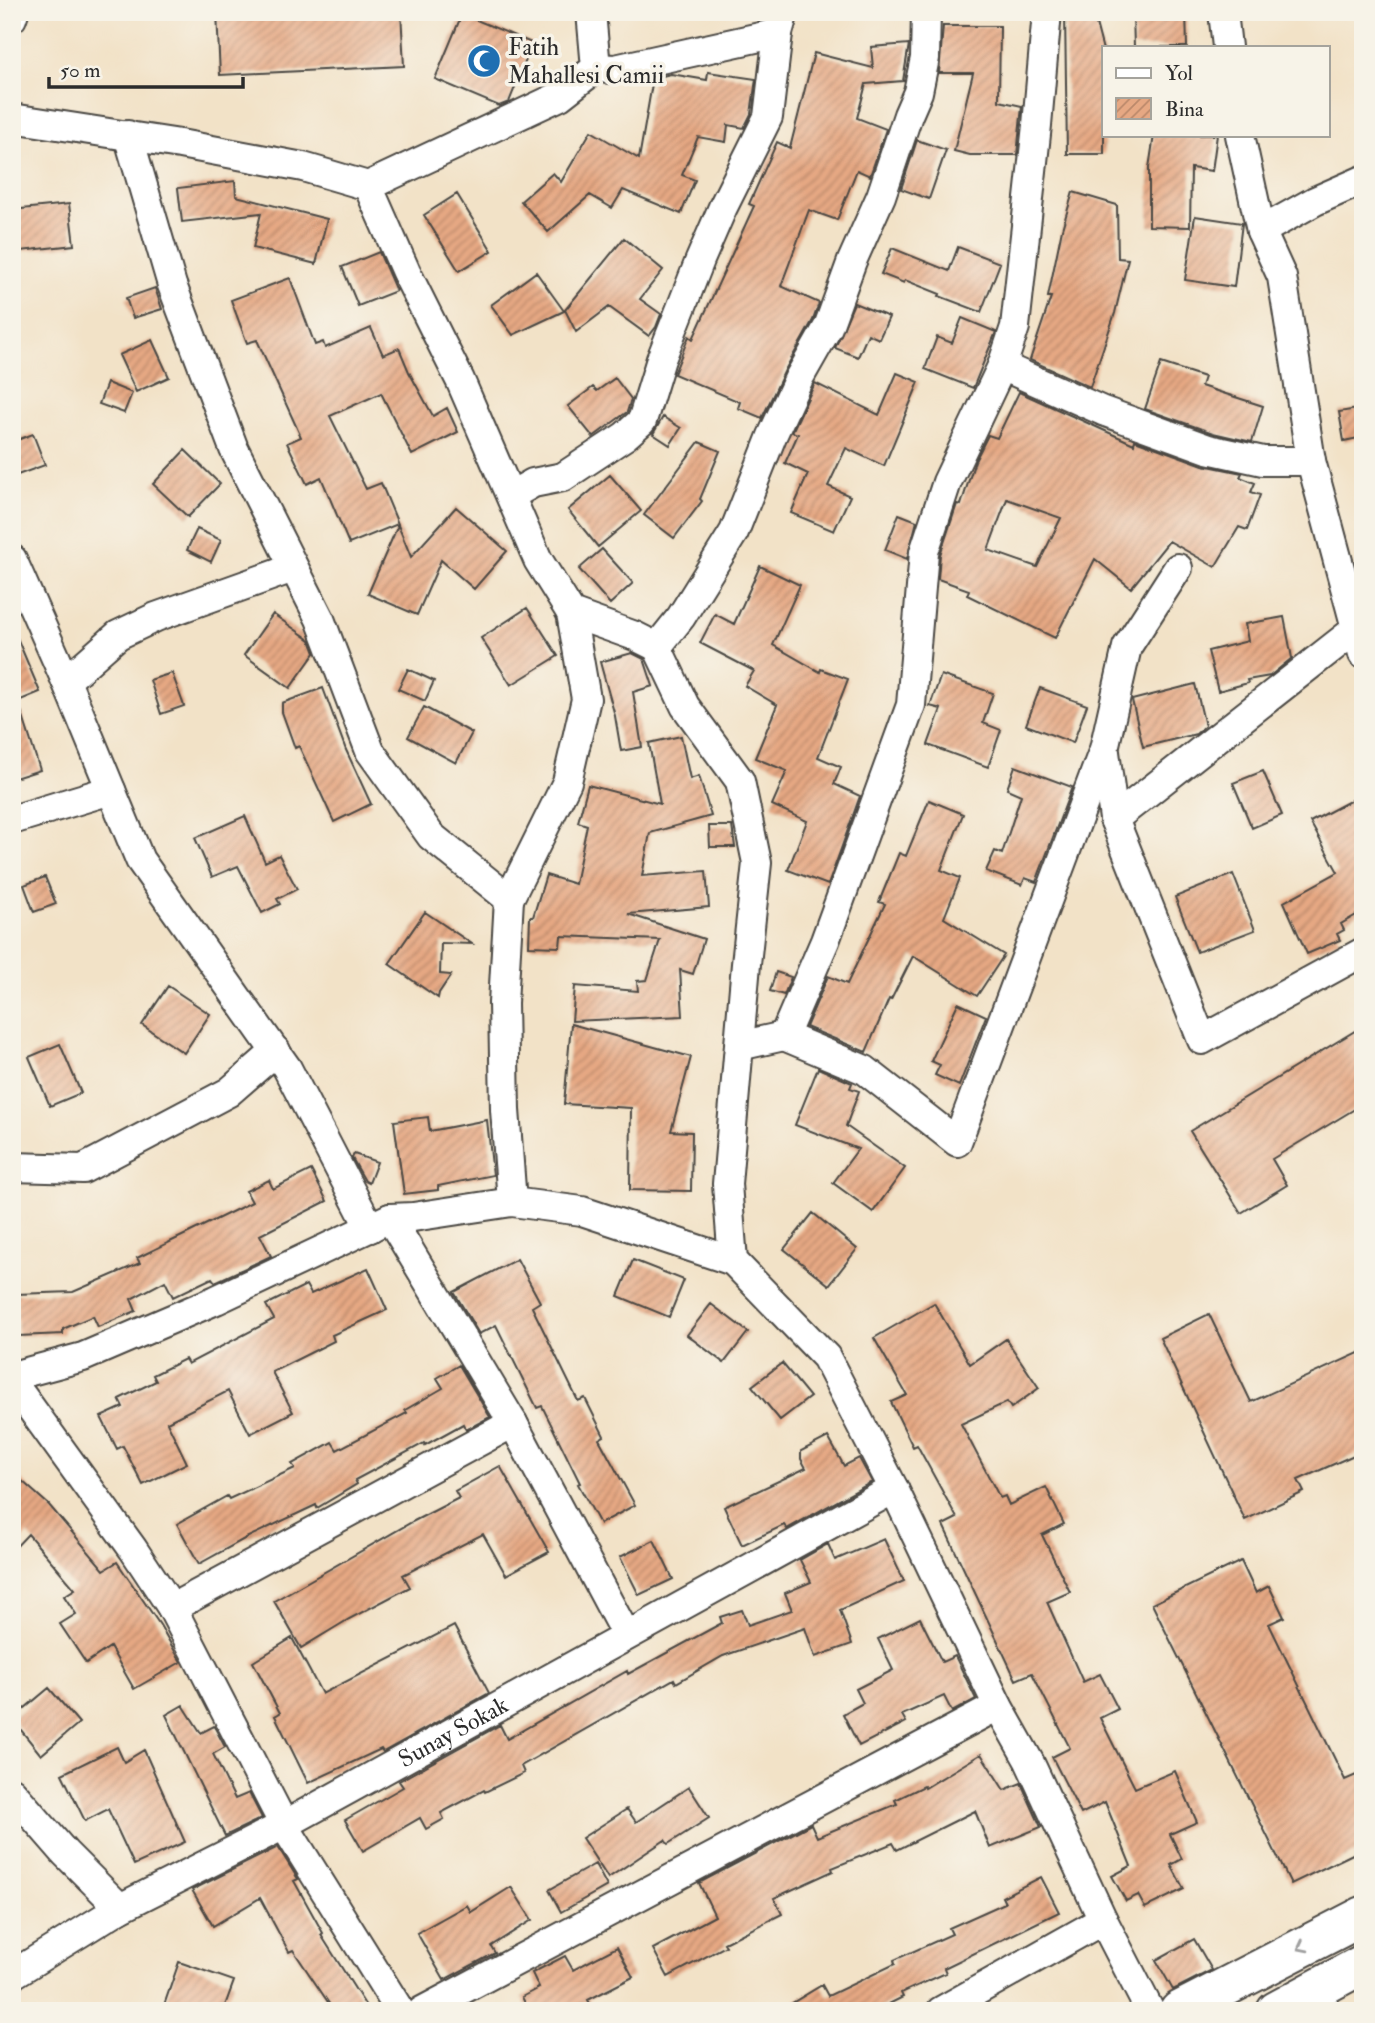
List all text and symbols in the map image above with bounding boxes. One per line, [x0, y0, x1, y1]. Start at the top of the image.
place label: Fatih Mahallesi Camii [508, 32, 664, 91]
mosque icon: Fatih Mahallesi Camii [465, 42, 503, 80]
scale bar [49, 46, 243, 90]
legend [1102, 46, 1330, 136]
text: 50 m [60, 57, 101, 84]
text: Yol [1165, 60, 1193, 87]
text: Bina [1165, 96, 1204, 123]
street label: Sunay Sokak [393, 1689, 514, 1775]
one-way arrow [1297, 1939, 1309, 1952]

